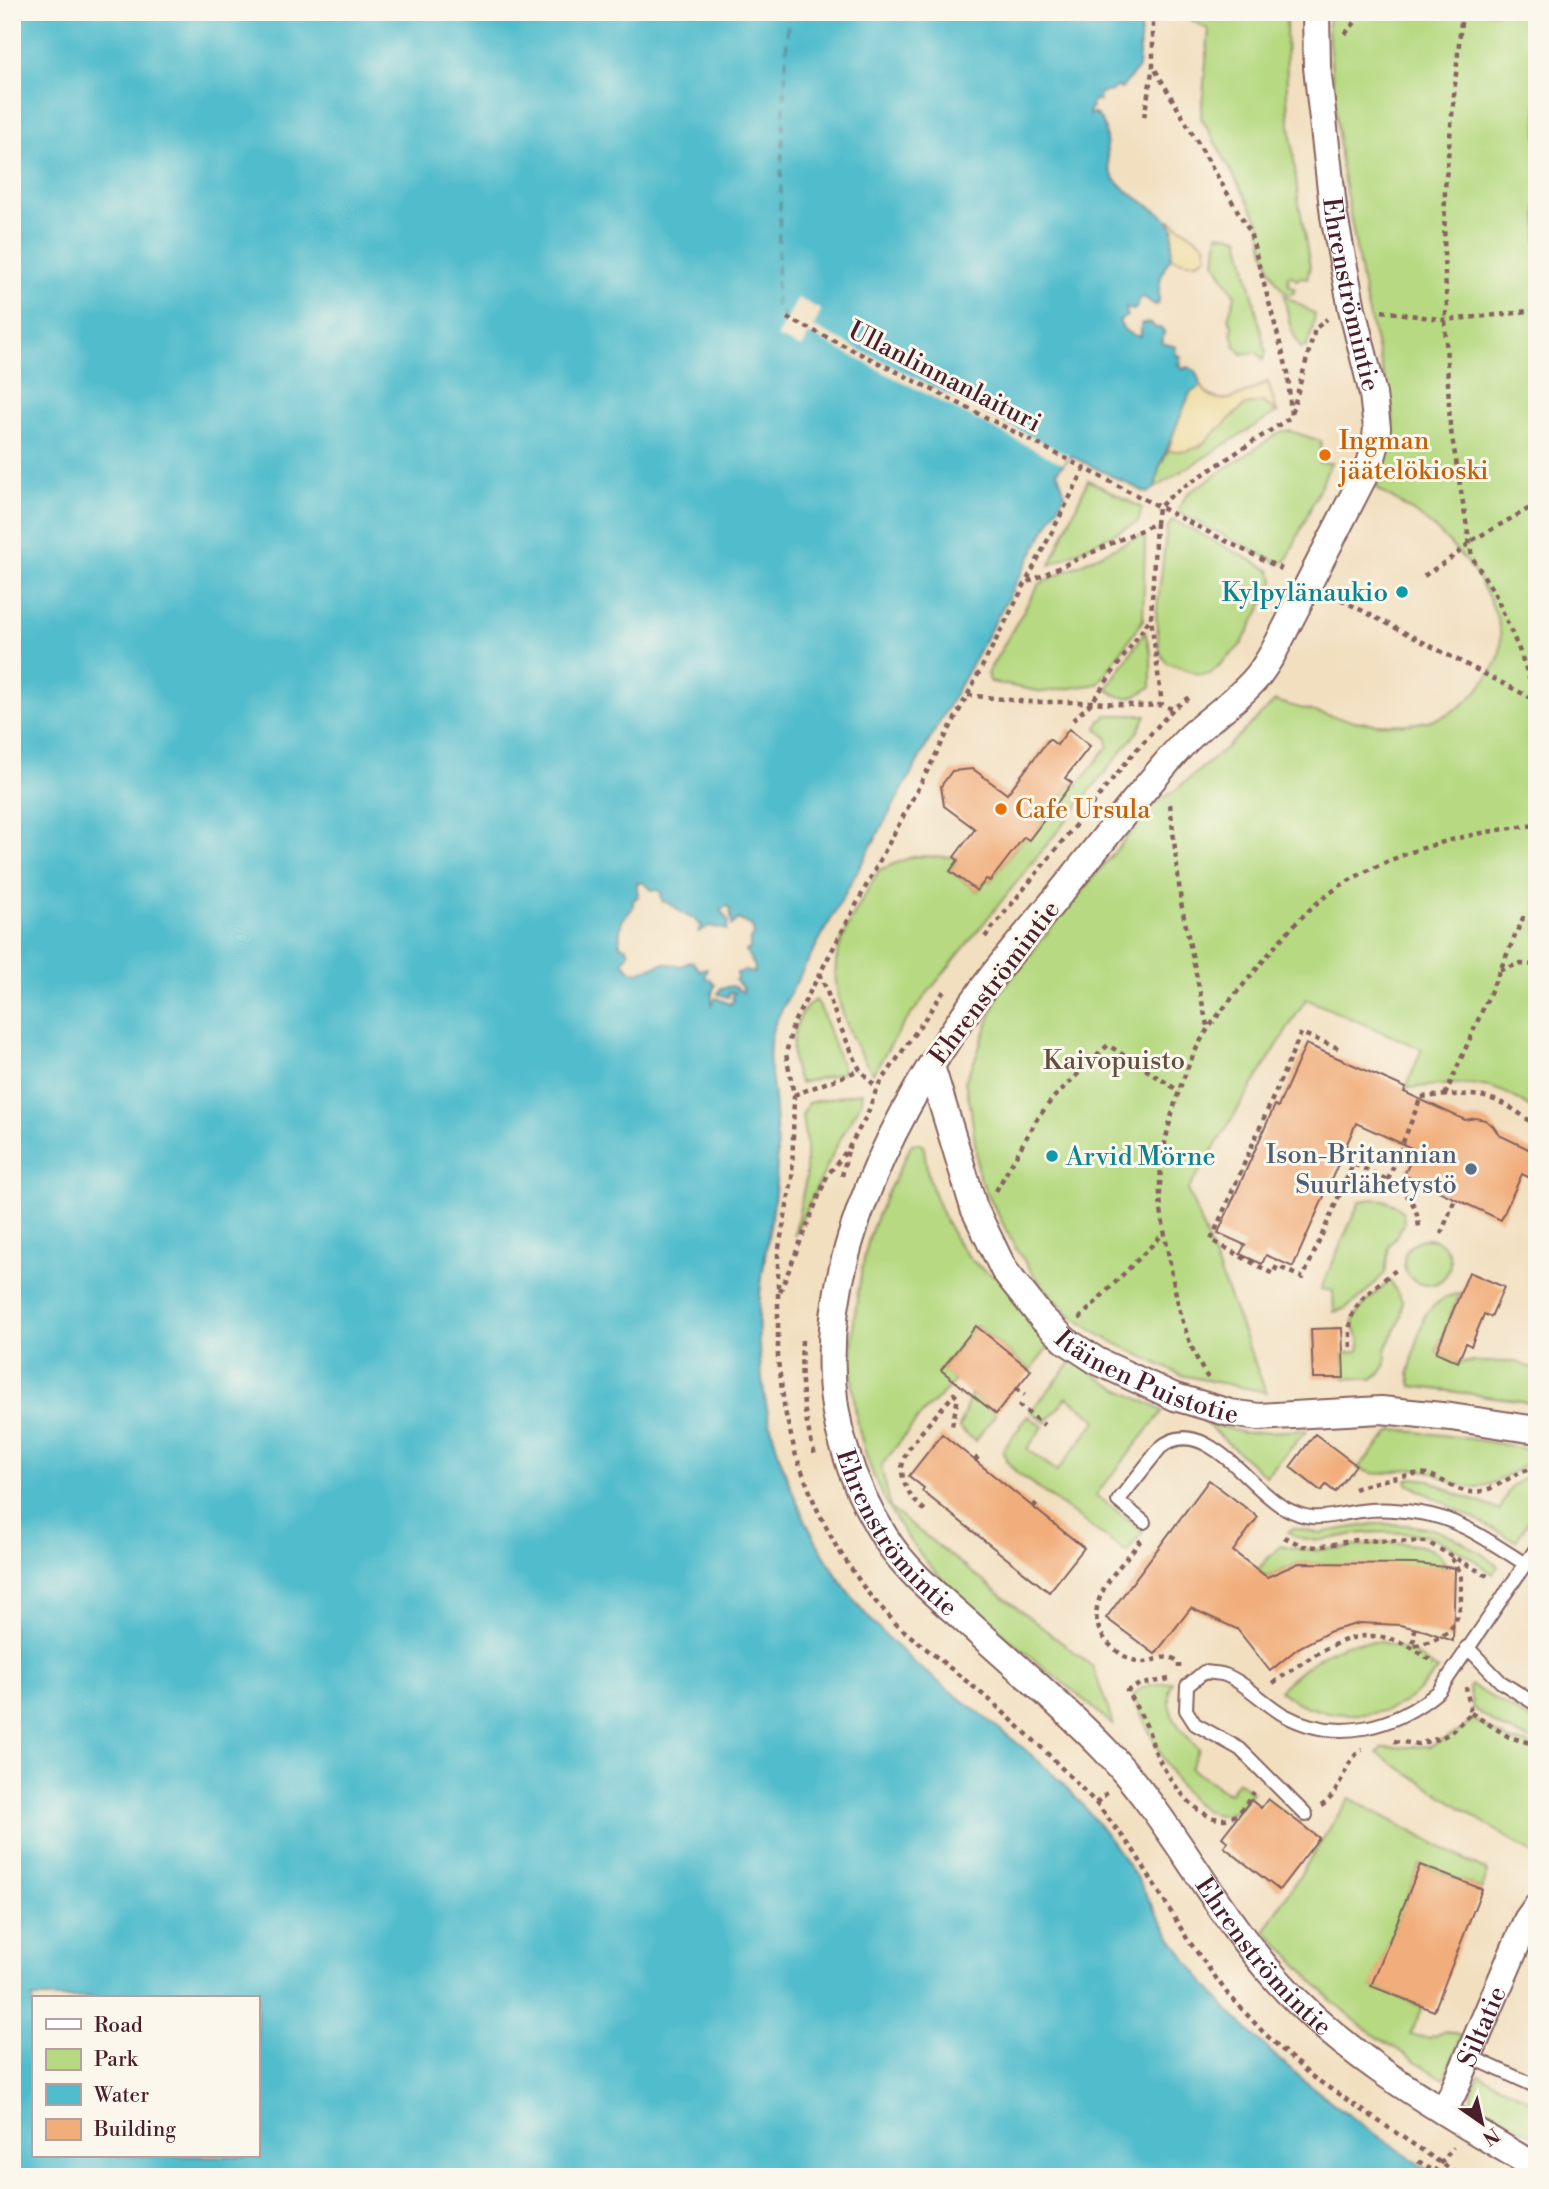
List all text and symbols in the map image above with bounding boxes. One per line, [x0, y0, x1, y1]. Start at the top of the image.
street label: Ehrenströmintie [1315, 196, 1387, 395]
street label: Ullanlinnanlaituri [843, 314, 1047, 439]
place label: Ingman jäätelökioski [1337, 425, 1489, 487]
marker: Ingman jäätelökioski [1317, 447, 1333, 463]
place label: Kylpylänaukio [1222, 577, 1388, 609]
marker: Kylpylänaukio [1394, 584, 1410, 600]
place label: Cafe Ursula [1015, 794, 1151, 826]
marker: Cafe Ursula [993, 801, 1009, 817]
street label: Ehrenströmintie [923, 894, 1067, 1071]
park label: Kaivopuisto [1043, 1045, 1185, 1077]
place label: Ison-Britannian Suurlähetystö [1266, 1139, 1457, 1201]
place label: Arvid Mörne [1065, 1141, 1216, 1173]
marker: Arvid Mörne [1044, 1148, 1060, 1164]
marker: Ison-Britannian Suurlähetystö [1463, 1161, 1479, 1177]
street label: Itäinen Puistotie [1047, 1323, 1240, 1431]
street label: Ehrenströmintie [829, 1445, 964, 1623]
street label: Ehrenströmintie [1188, 1871, 1338, 2043]
street label: Siltatie [1451, 1981, 1514, 2072]
legend [32, 1996, 259, 2158]
text: Road [94, 2013, 143, 2039]
text: Park [94, 2047, 139, 2073]
text: Water [93, 2083, 149, 2109]
north arrow [1448, 2088, 1518, 2158]
text: Building [93, 2117, 176, 2143]
text: N [1478, 2122, 1504, 2150]

